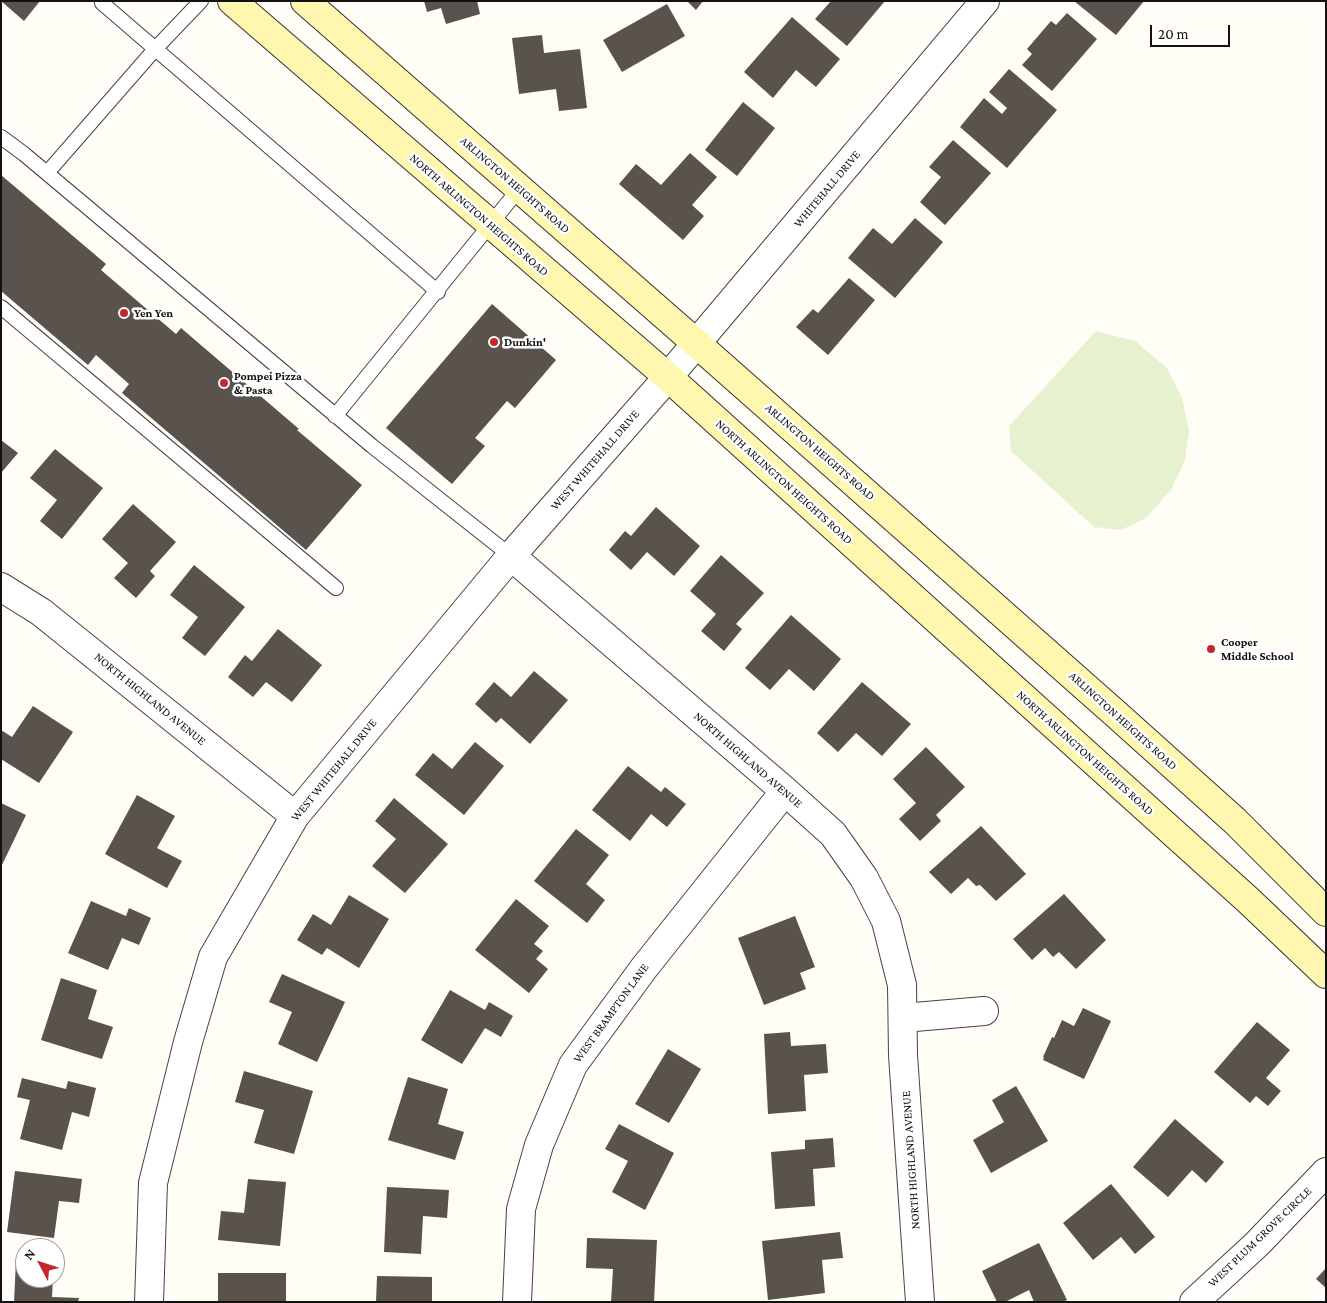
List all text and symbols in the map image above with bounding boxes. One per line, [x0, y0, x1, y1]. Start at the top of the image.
scale bar [1152, 15, 1232, 47]
text: 20 m [1158, 26, 1189, 42]
street label: ARLINGTON HEIGHTS ROAD [457, 134, 573, 236]
street label: WHITEHALL DRIVE [791, 148, 863, 230]
street label: NORTH ARLINGTON HEIGHTS ROAD [407, 151, 551, 279]
place label: Yen Yen [134, 306, 173, 320]
marker: Yen Yen [118, 307, 130, 319]
place label: Dunkin' [504, 335, 546, 349]
marker: Dunkin' [488, 336, 500, 348]
place label: Pompei Pizza & Pasta [234, 369, 302, 397]
marker: Pompei Pizza & Pasta [218, 377, 230, 389]
street label: ARLINGTON HEIGHTS ROAD [762, 401, 878, 503]
street label: WEST WHITEHALL DRIVE [548, 407, 642, 513]
street label: NORTH ARLINGTON HEIGHTS ROAD [713, 417, 855, 547]
place label: Cooper Middle School [1221, 635, 1294, 663]
marker: Cooper Middle School [1205, 643, 1217, 655]
street label: NORTH HIGHLAND AVENUE [91, 650, 209, 748]
street label: ARLINGTON HEIGHTS ROAD [1066, 669, 1180, 773]
street label: NORTH ARLINGTON HEIGHTS ROAD [1014, 688, 1156, 818]
street label: NORTH HIGHLAND AVENUE [691, 709, 805, 811]
street label: WEST WHITEHALL DRIVE [288, 716, 380, 824]
street label: WEST BRAMPTON LANE [570, 960, 652, 1066]
street label: NORTH HIGHLAND AVENUE [899, 1090, 923, 1230]
street label: WEST PLUM GROVE CIRCLE [1205, 1184, 1315, 1290]
north arrow [15, 1238, 65, 1288]
text: N [20, 1245, 38, 1263]

